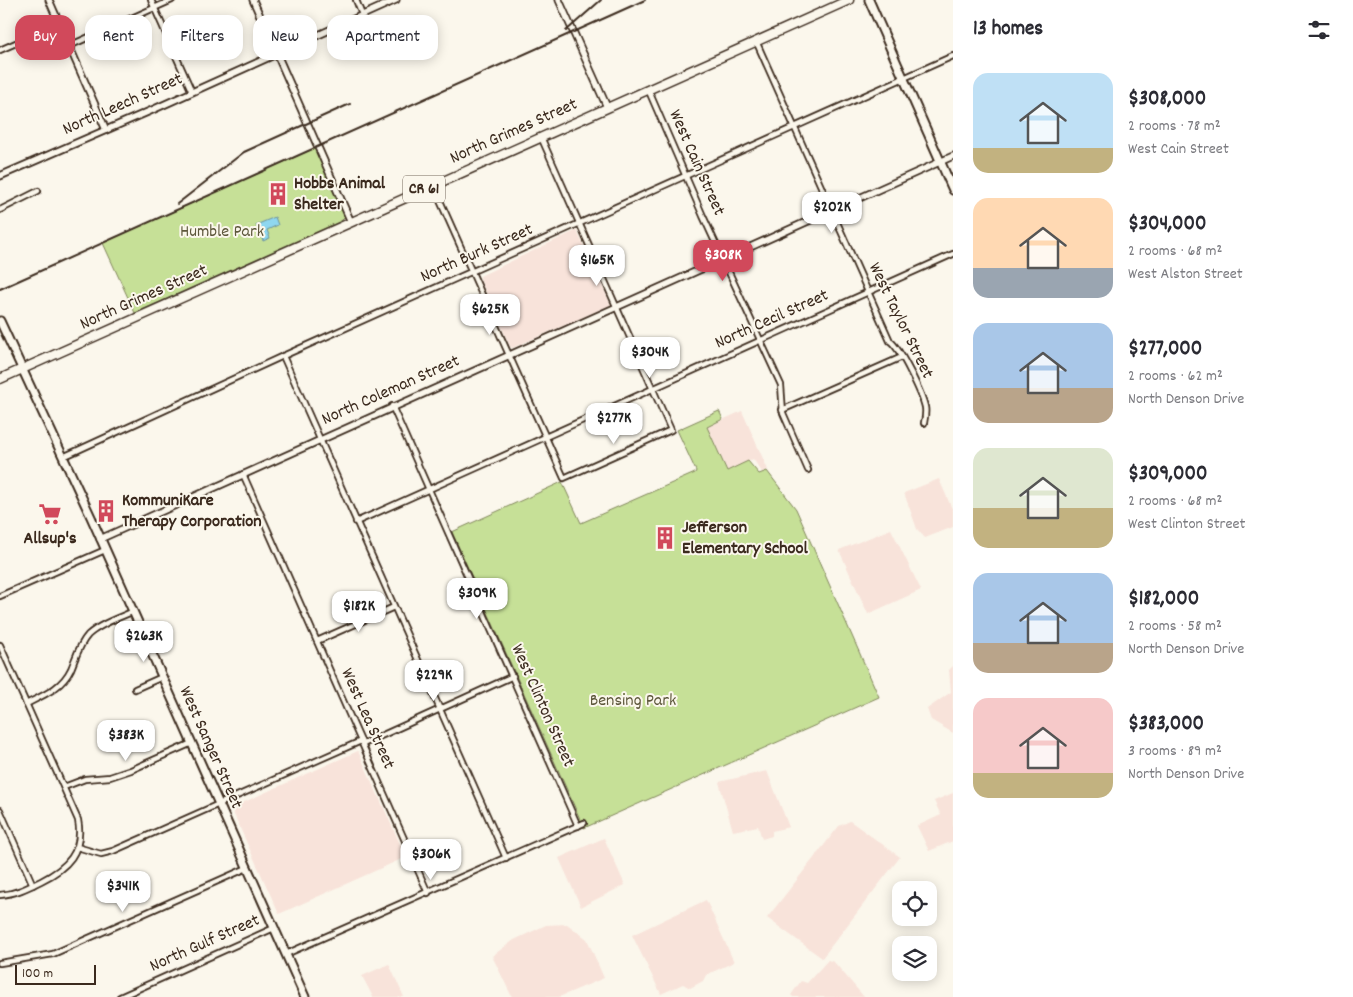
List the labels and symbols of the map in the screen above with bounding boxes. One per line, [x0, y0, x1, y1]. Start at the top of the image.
street label: North Leech Street [59, 67, 187, 143]
street label: North Grimes Street [446, 93, 582, 171]
street label: West Cain Street [662, 106, 731, 220]
place label: Hobbs Animal Shelter [294, 172, 386, 218]
road number: CR 61 [403, 175, 445, 202]
building icon: Hobbs Animal Shelter [265, 181, 291, 207]
pin: $202K [797, 192, 867, 234]
street label: North Burk Street [417, 218, 538, 290]
park label: Humble Park [180, 220, 264, 245]
pin: $308K [688, 240, 758, 282]
pin: $165K [562, 244, 632, 287]
street label: North Grimes Street [76, 259, 212, 337]
street label: West Taylor Street [861, 259, 939, 384]
street label: North Cecil Street [711, 284, 833, 356]
pin: $625K [455, 294, 525, 336]
pin: $304K [615, 336, 685, 379]
street label: North Coleman Street [318, 349, 464, 433]
pin: $277K [579, 402, 649, 445]
place label: KommuniKare Therapy Corporation [122, 489, 261, 535]
building icon: KommuniKare Therapy Corporation [93, 498, 119, 524]
supermarket icon: Allsup's [37, 501, 63, 527]
place label: Jefferson Elementary School [682, 516, 809, 562]
building icon: Jefferson Elementary School [652, 525, 678, 551]
place label: Allsup's [23, 527, 77, 552]
pin: $309K [442, 578, 512, 620]
pin: $182K [324, 590, 394, 633]
pin: $263K [109, 620, 179, 663]
street label: West Clinton Street [504, 641, 580, 772]
pin: $229K [399, 660, 469, 702]
street label: West Lea Street [334, 664, 401, 774]
street label: West Sanger Street [172, 683, 248, 814]
park label: Bensing Park [590, 689, 676, 714]
pin: $383K [91, 720, 161, 762]
pin: $306K [396, 838, 466, 881]
pin: $341K [88, 870, 158, 913]
street label: North Gulf Street [146, 908, 264, 979]
scale bar [15, 962, 96, 985]

